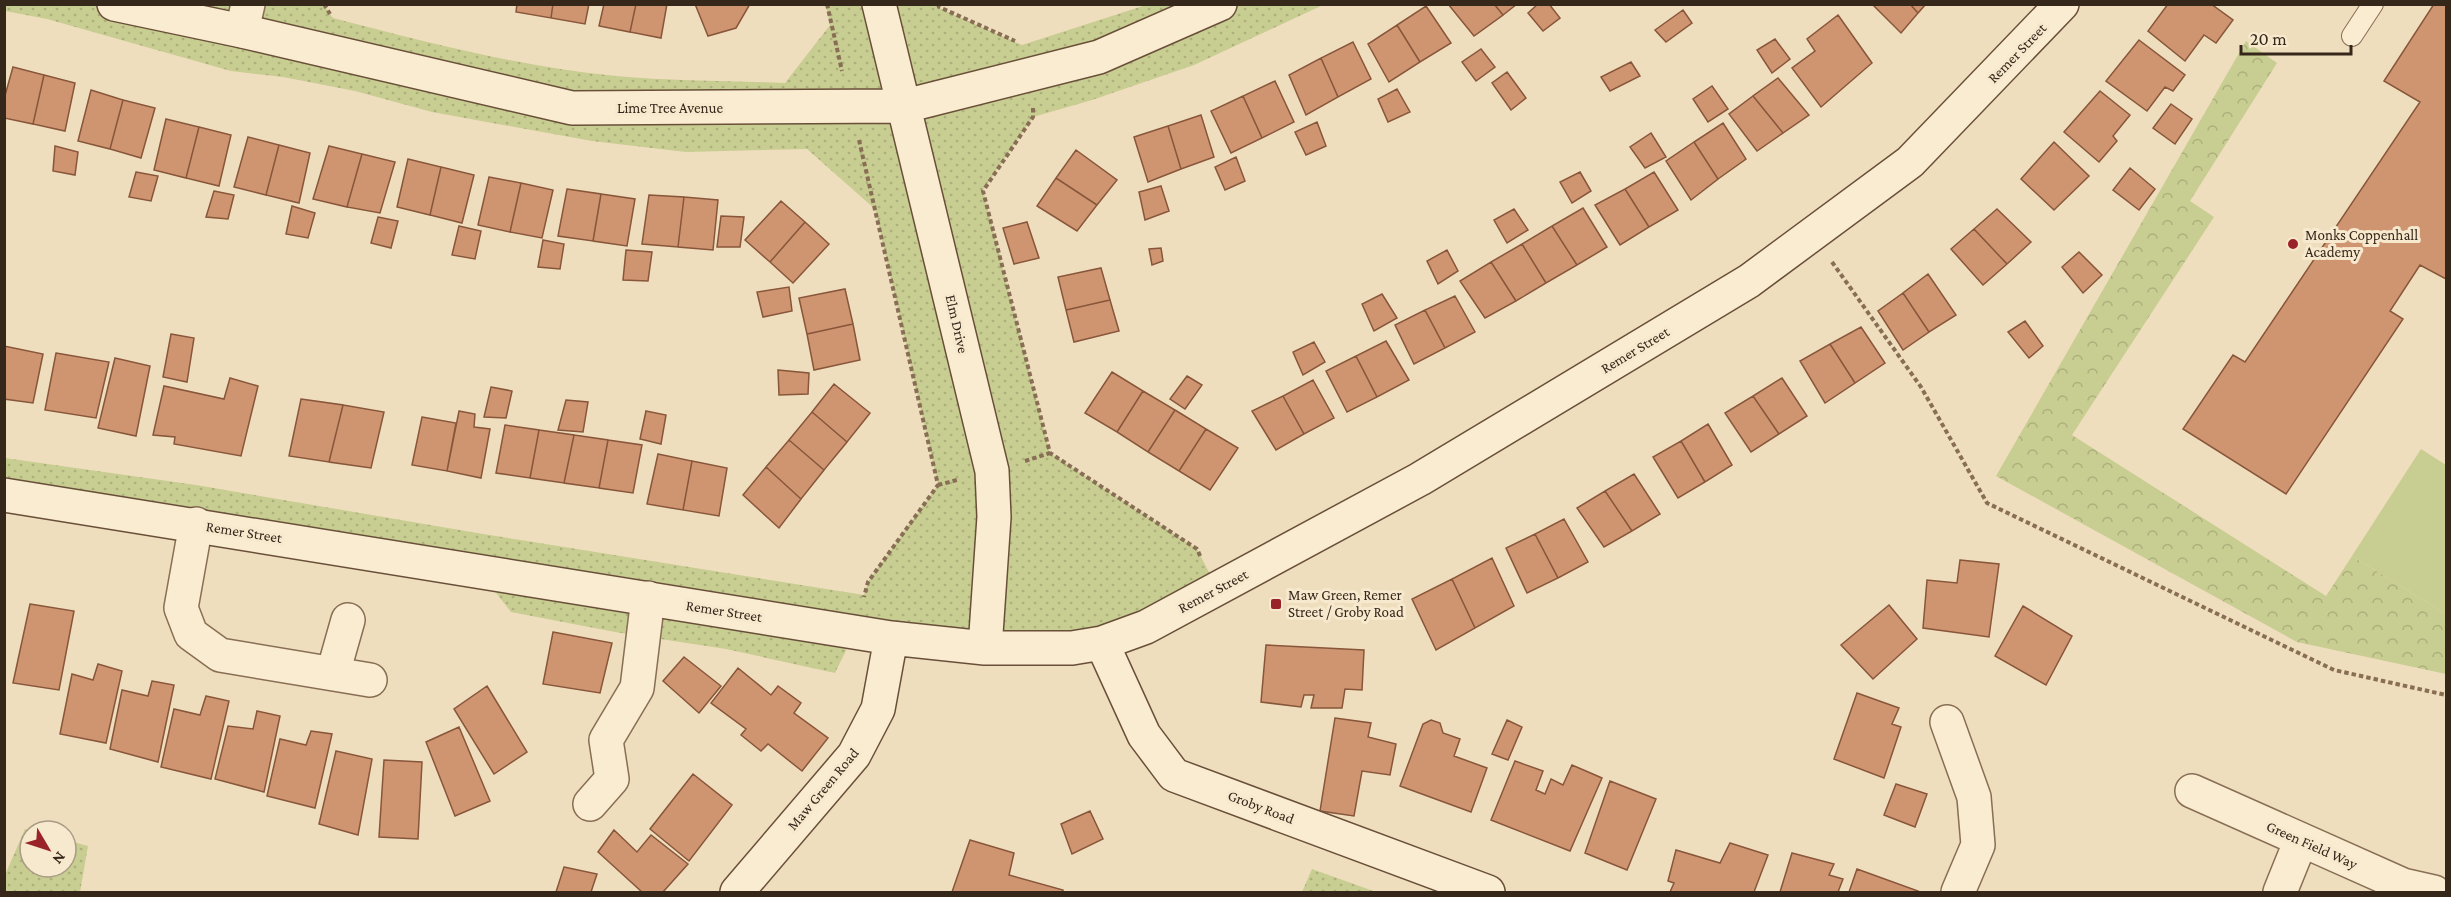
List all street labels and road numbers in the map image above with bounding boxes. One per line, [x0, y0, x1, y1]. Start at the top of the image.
street label: Remer Street [1985, 19, 2050, 86]
street label: Lime Tree Avenue [617, 100, 724, 116]
street label: Elm Drive [943, 293, 972, 355]
street label: Remer Street [1598, 323, 1673, 377]
street label: Remer Street [205, 518, 284, 546]
street label: Remer Street [1175, 565, 1252, 616]
street label: Remer Street [685, 597, 764, 625]
street label: Maw Green Road [784, 745, 862, 833]
street label: Groby Road [1225, 787, 1297, 828]
street label: Green Field Way [2264, 818, 2360, 873]

